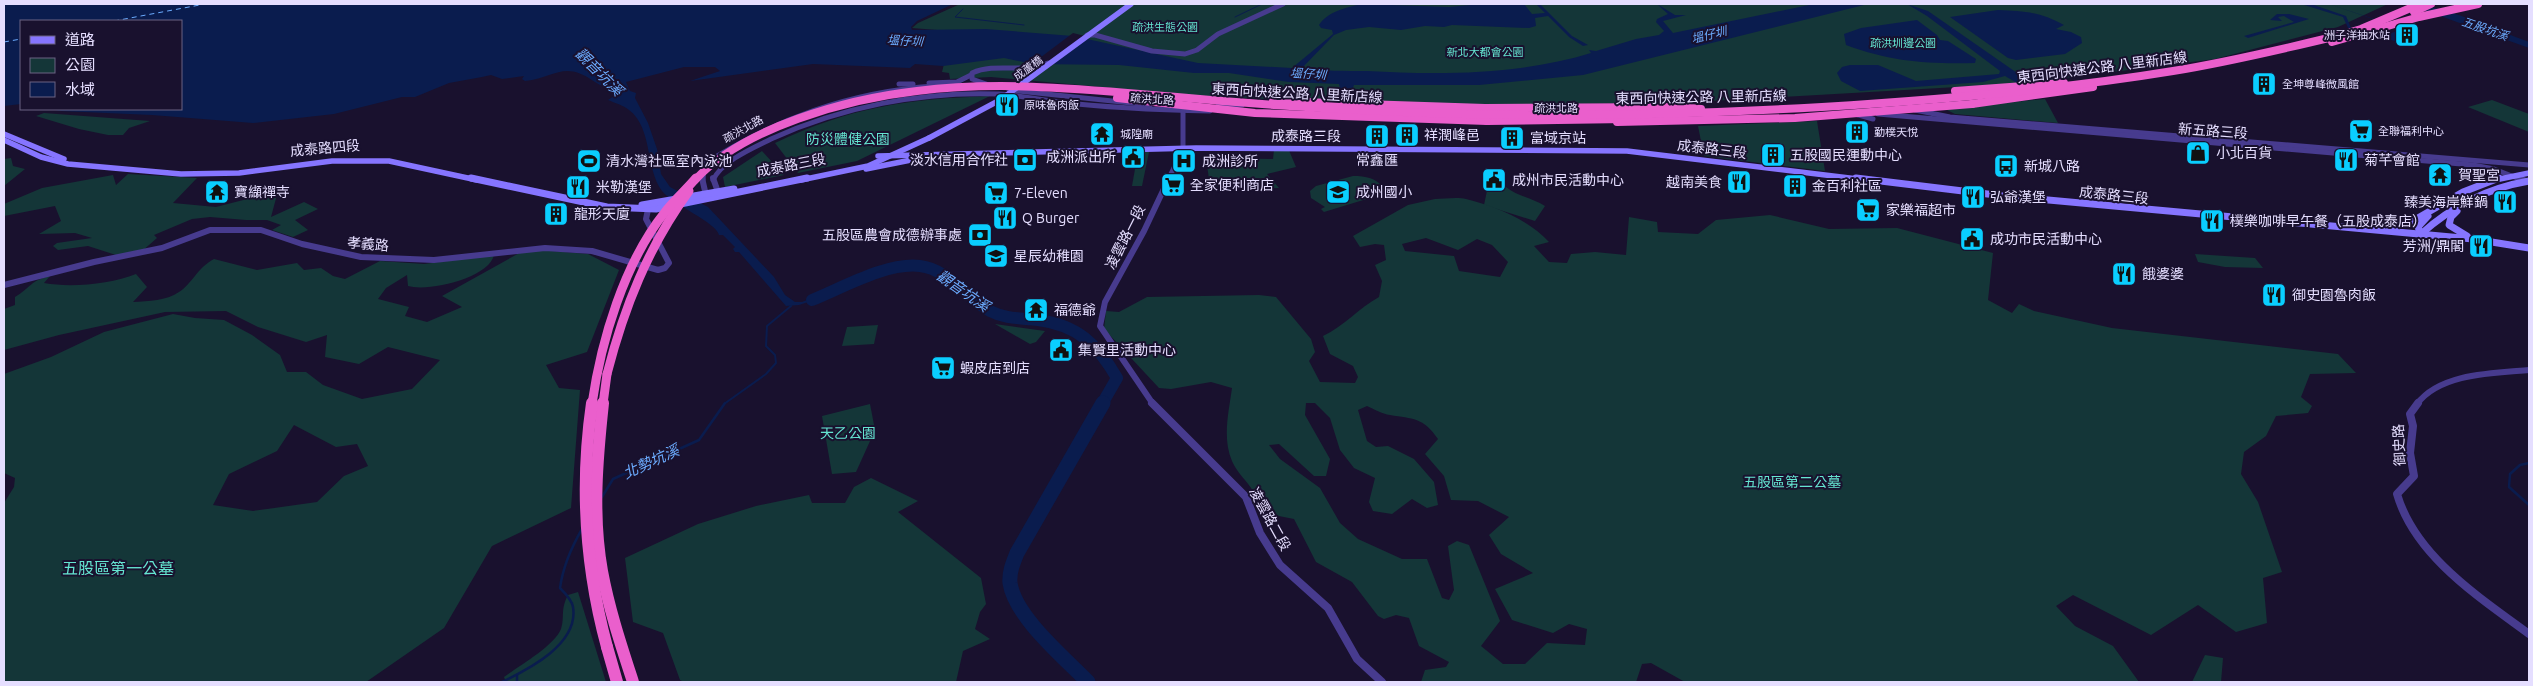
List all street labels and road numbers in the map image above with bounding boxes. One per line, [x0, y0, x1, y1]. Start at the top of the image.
street label: 東西向快速公路 八里新店線 [2016, 49, 2188, 85]
street label: 成蘆橋 [1011, 53, 1045, 83]
street label: 東西向快速公路 八里新店線 [1211, 81, 1383, 105]
street label: 東西向快速公路 八里新店線 [1615, 88, 1787, 106]
street label: 疏洪北路 [1130, 91, 1174, 107]
street label: 疏洪北路 [1534, 102, 1578, 114]
street label: 疏洪北路 [721, 113, 765, 145]
street label: 新五路三段 [2178, 121, 2248, 141]
street label: 成泰路三段 [1271, 128, 1341, 144]
street label: 成泰路四段 [289, 137, 361, 159]
street label: 成泰路三段 [1676, 137, 1748, 161]
street label: 成泰路三段 [755, 150, 827, 180]
street label: 成泰路三段 [2078, 183, 2150, 207]
street label: 凌雲路一段 [1102, 202, 1148, 272]
street label: 孝義路 [346, 234, 390, 254]
street label: 御史路 [2390, 424, 2408, 466]
street label: 凌雲路二段 [1246, 485, 1294, 553]

